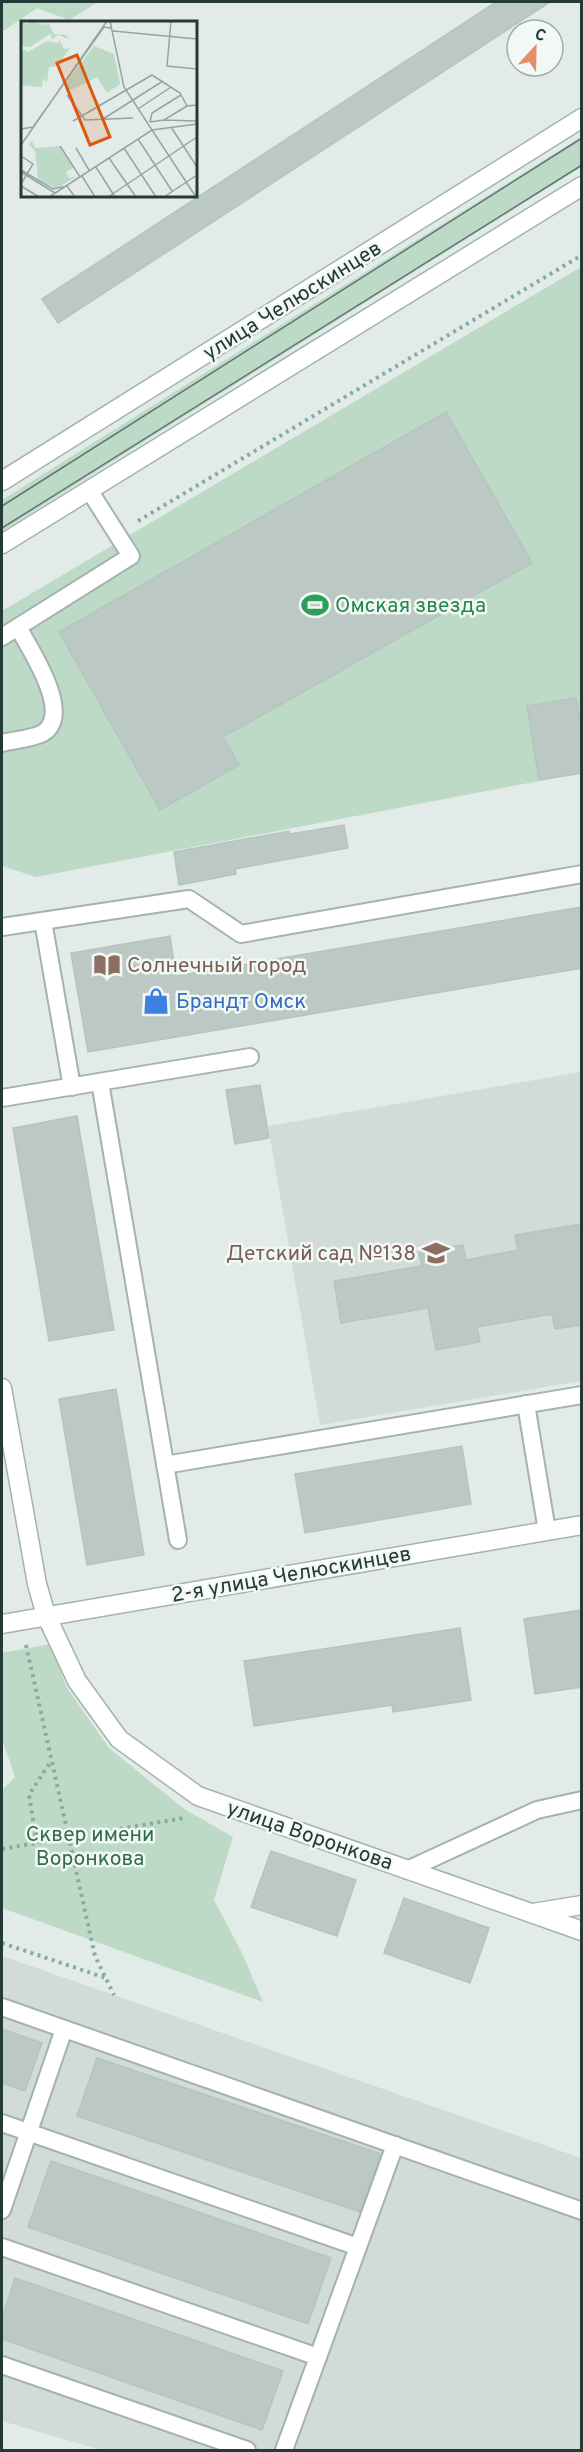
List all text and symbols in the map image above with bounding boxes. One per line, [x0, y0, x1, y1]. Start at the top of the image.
north arrow [505, 18, 565, 78]
inset map [21, 21, 196, 196]
text: С [531, 25, 548, 47]
street label: улица Челюскинцев [198, 235, 387, 367]
sports icon: Омская звезда [300, 590, 330, 620]
place label: Омская звезда [335, 593, 486, 620]
library icon: Солнечный город [92, 950, 122, 980]
place label: Солнечный город [127, 953, 306, 980]
shop icon: Брандт Омск [141, 986, 171, 1016]
place label: Брандт Омск [176, 989, 306, 1016]
school or university icon: Детский сад №138 [421, 1238, 451, 1268]
place label: Детский сад №138 [226, 1241, 416, 1268]
street label: 2-я улица Челюскинцев [169, 1541, 413, 1610]
street label: улица Воронкова [223, 1795, 396, 1878]
park label: Сквер имени Воронкова [26, 1822, 154, 1873]

